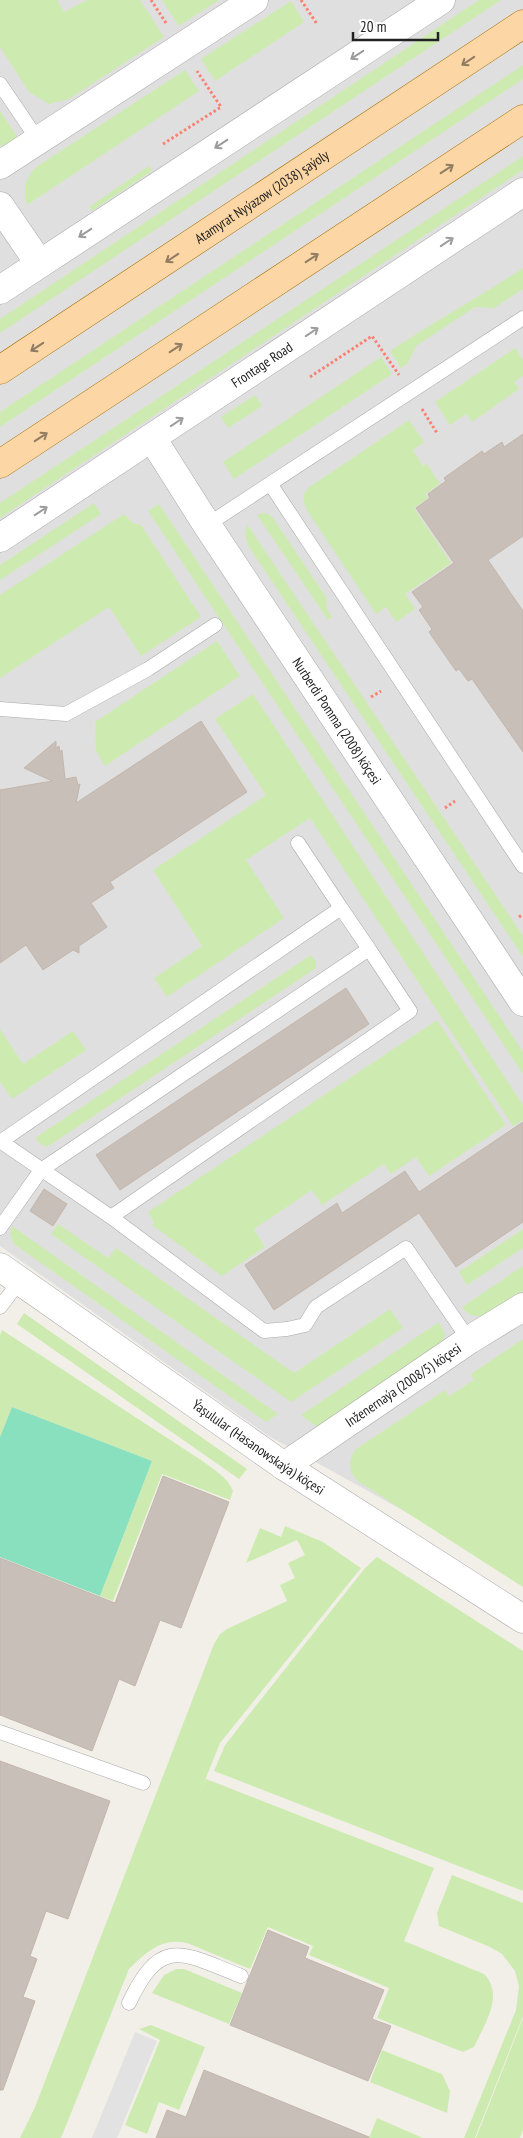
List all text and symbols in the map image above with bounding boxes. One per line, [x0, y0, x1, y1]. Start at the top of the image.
scale bar [353, 10, 438, 42]
text: 20 m [360, 17, 386, 36]
one-way arrow [350, 51, 364, 61]
one-way arrow [461, 56, 475, 66]
one-way arrow [214, 140, 228, 150]
street label: Atamyrat Nyýazow (2038) şaýoly [191, 145, 333, 248]
one-way arrow [440, 164, 454, 174]
one-way arrow [78, 228, 92, 238]
one-way arrow [440, 237, 454, 247]
one-way arrow [166, 253, 180, 263]
one-way arrow [305, 253, 319, 263]
one-way arrow [305, 327, 319, 337]
street label: Frontage Road [228, 338, 296, 392]
one-way arrow [30, 342, 44, 352]
one-way arrow [169, 343, 183, 353]
one-way arrow [169, 417, 183, 427]
one-way arrow [33, 432, 47, 442]
one-way arrow [33, 506, 47, 516]
street label: Nurberdi Pomma (2008) köçesi [288, 654, 385, 788]
street label: Inženernaýa (2008/5) köçesi [342, 1339, 464, 1431]
street label: Ýaşulular (Hasanowskaýa) köçesi [189, 1395, 328, 1499]

